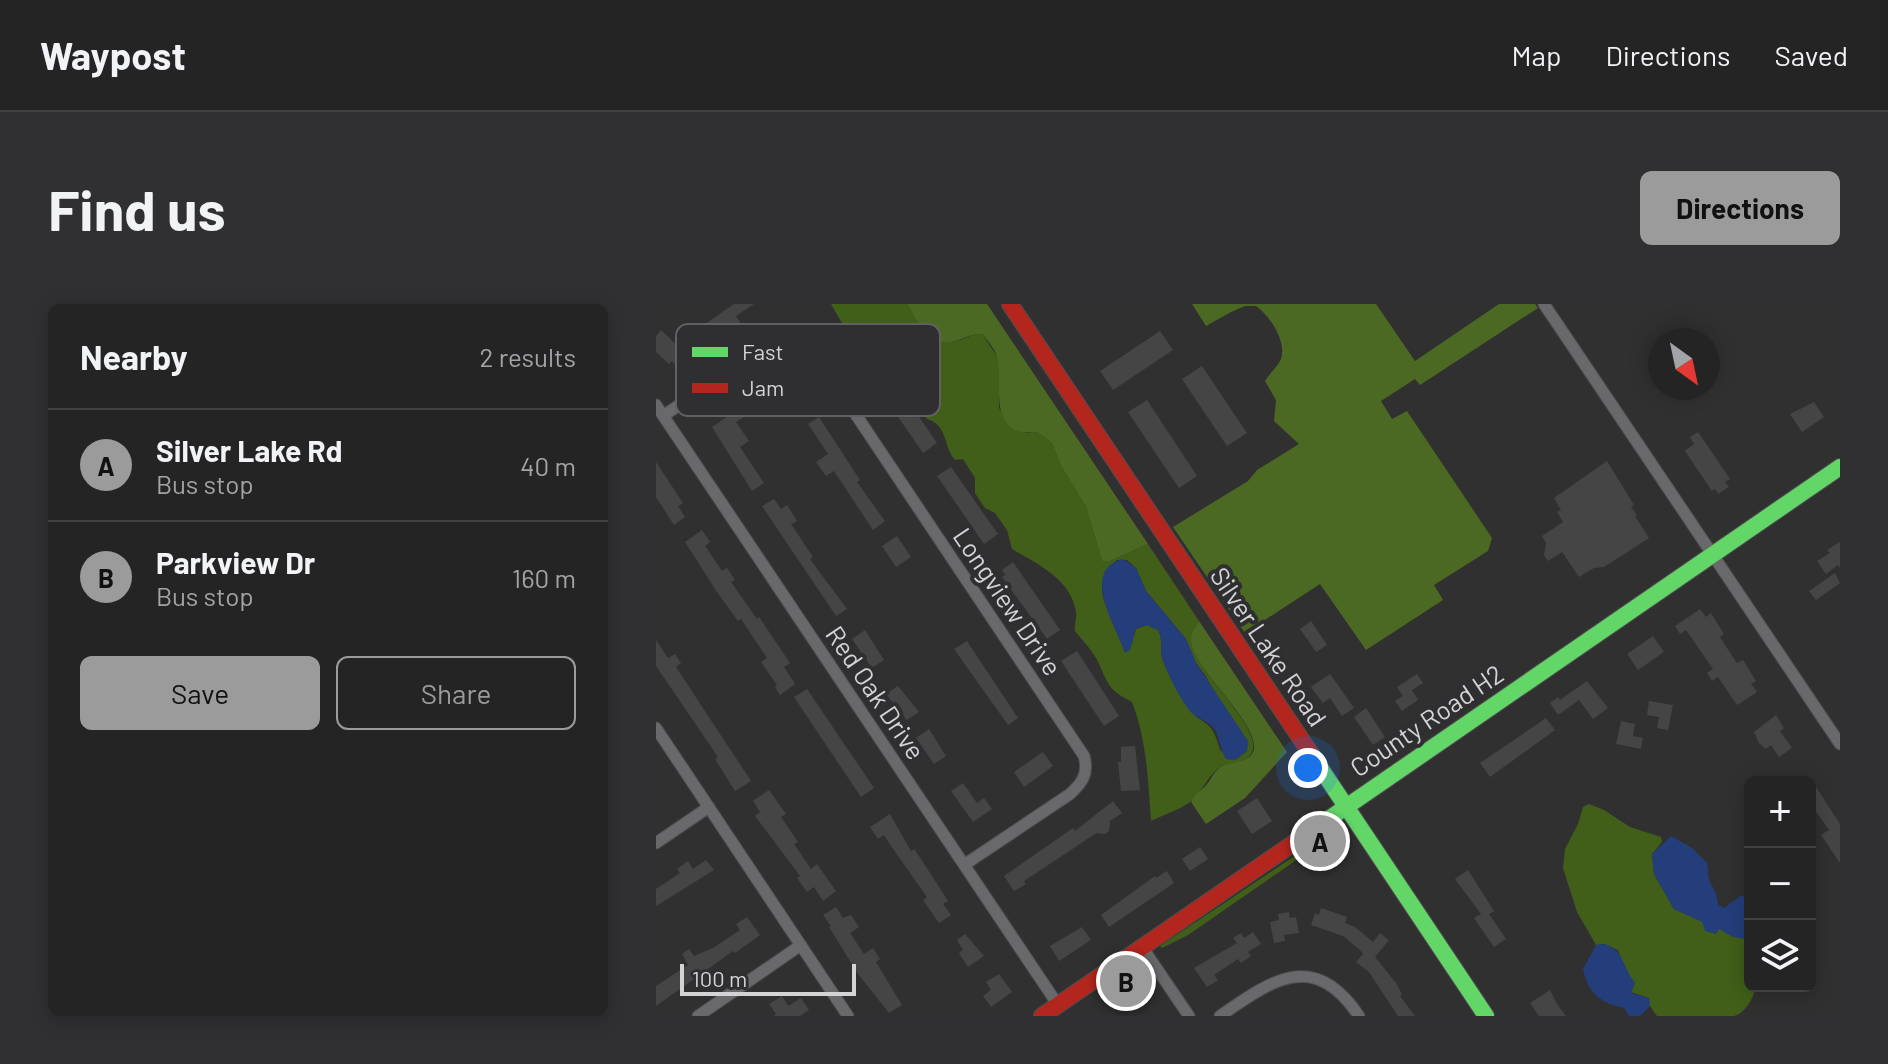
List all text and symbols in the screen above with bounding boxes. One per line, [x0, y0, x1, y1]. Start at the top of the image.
text: Waypost [40, 32, 186, 78]
text: Map [1512, 38, 1561, 72]
text: Directions [1605, 38, 1731, 72]
text: Saved [1775, 38, 1848, 72]
button: Directions [1640, 171, 1840, 245]
text: Find us [48, 175, 226, 242]
legend [676, 324, 940, 416]
north arrow [1648, 328, 1720, 400]
text: Nearby [80, 336, 188, 377]
text: Fast [742, 338, 784, 364]
text: 2 results [480, 341, 576, 372]
text: Jam [742, 374, 784, 400]
text: Silver Lake Rd [156, 432, 342, 468]
text: A [97, 450, 115, 481]
text: 40 m [520, 450, 576, 481]
text: Bus stop [156, 468, 254, 499]
street label: Longview Drive [948, 522, 1069, 681]
text: Parkview Dr [156, 544, 315, 580]
street label: Silver Lake Road [1205, 561, 1334, 732]
text: B [98, 562, 114, 593]
text: 160 m [512, 562, 576, 593]
text: Bus stop [156, 580, 254, 611]
street label: Red Oak Drive [820, 619, 932, 765]
button: Save [80, 656, 320, 730]
button: Share [336, 656, 576, 730]
street label: County Road H2 [1344, 657, 1509, 782]
your location [1288, 748, 1328, 788]
map controls [1744, 776, 1816, 992]
button: + [1744, 776, 1816, 848]
pin: A [1294, 811, 1346, 871]
button: − [1744, 848, 1816, 920]
button: layers [1744, 920, 1816, 992]
pin: B [1100, 951, 1152, 1011]
scale bar [680, 960, 856, 996]
text: 100 m [692, 965, 747, 991]

